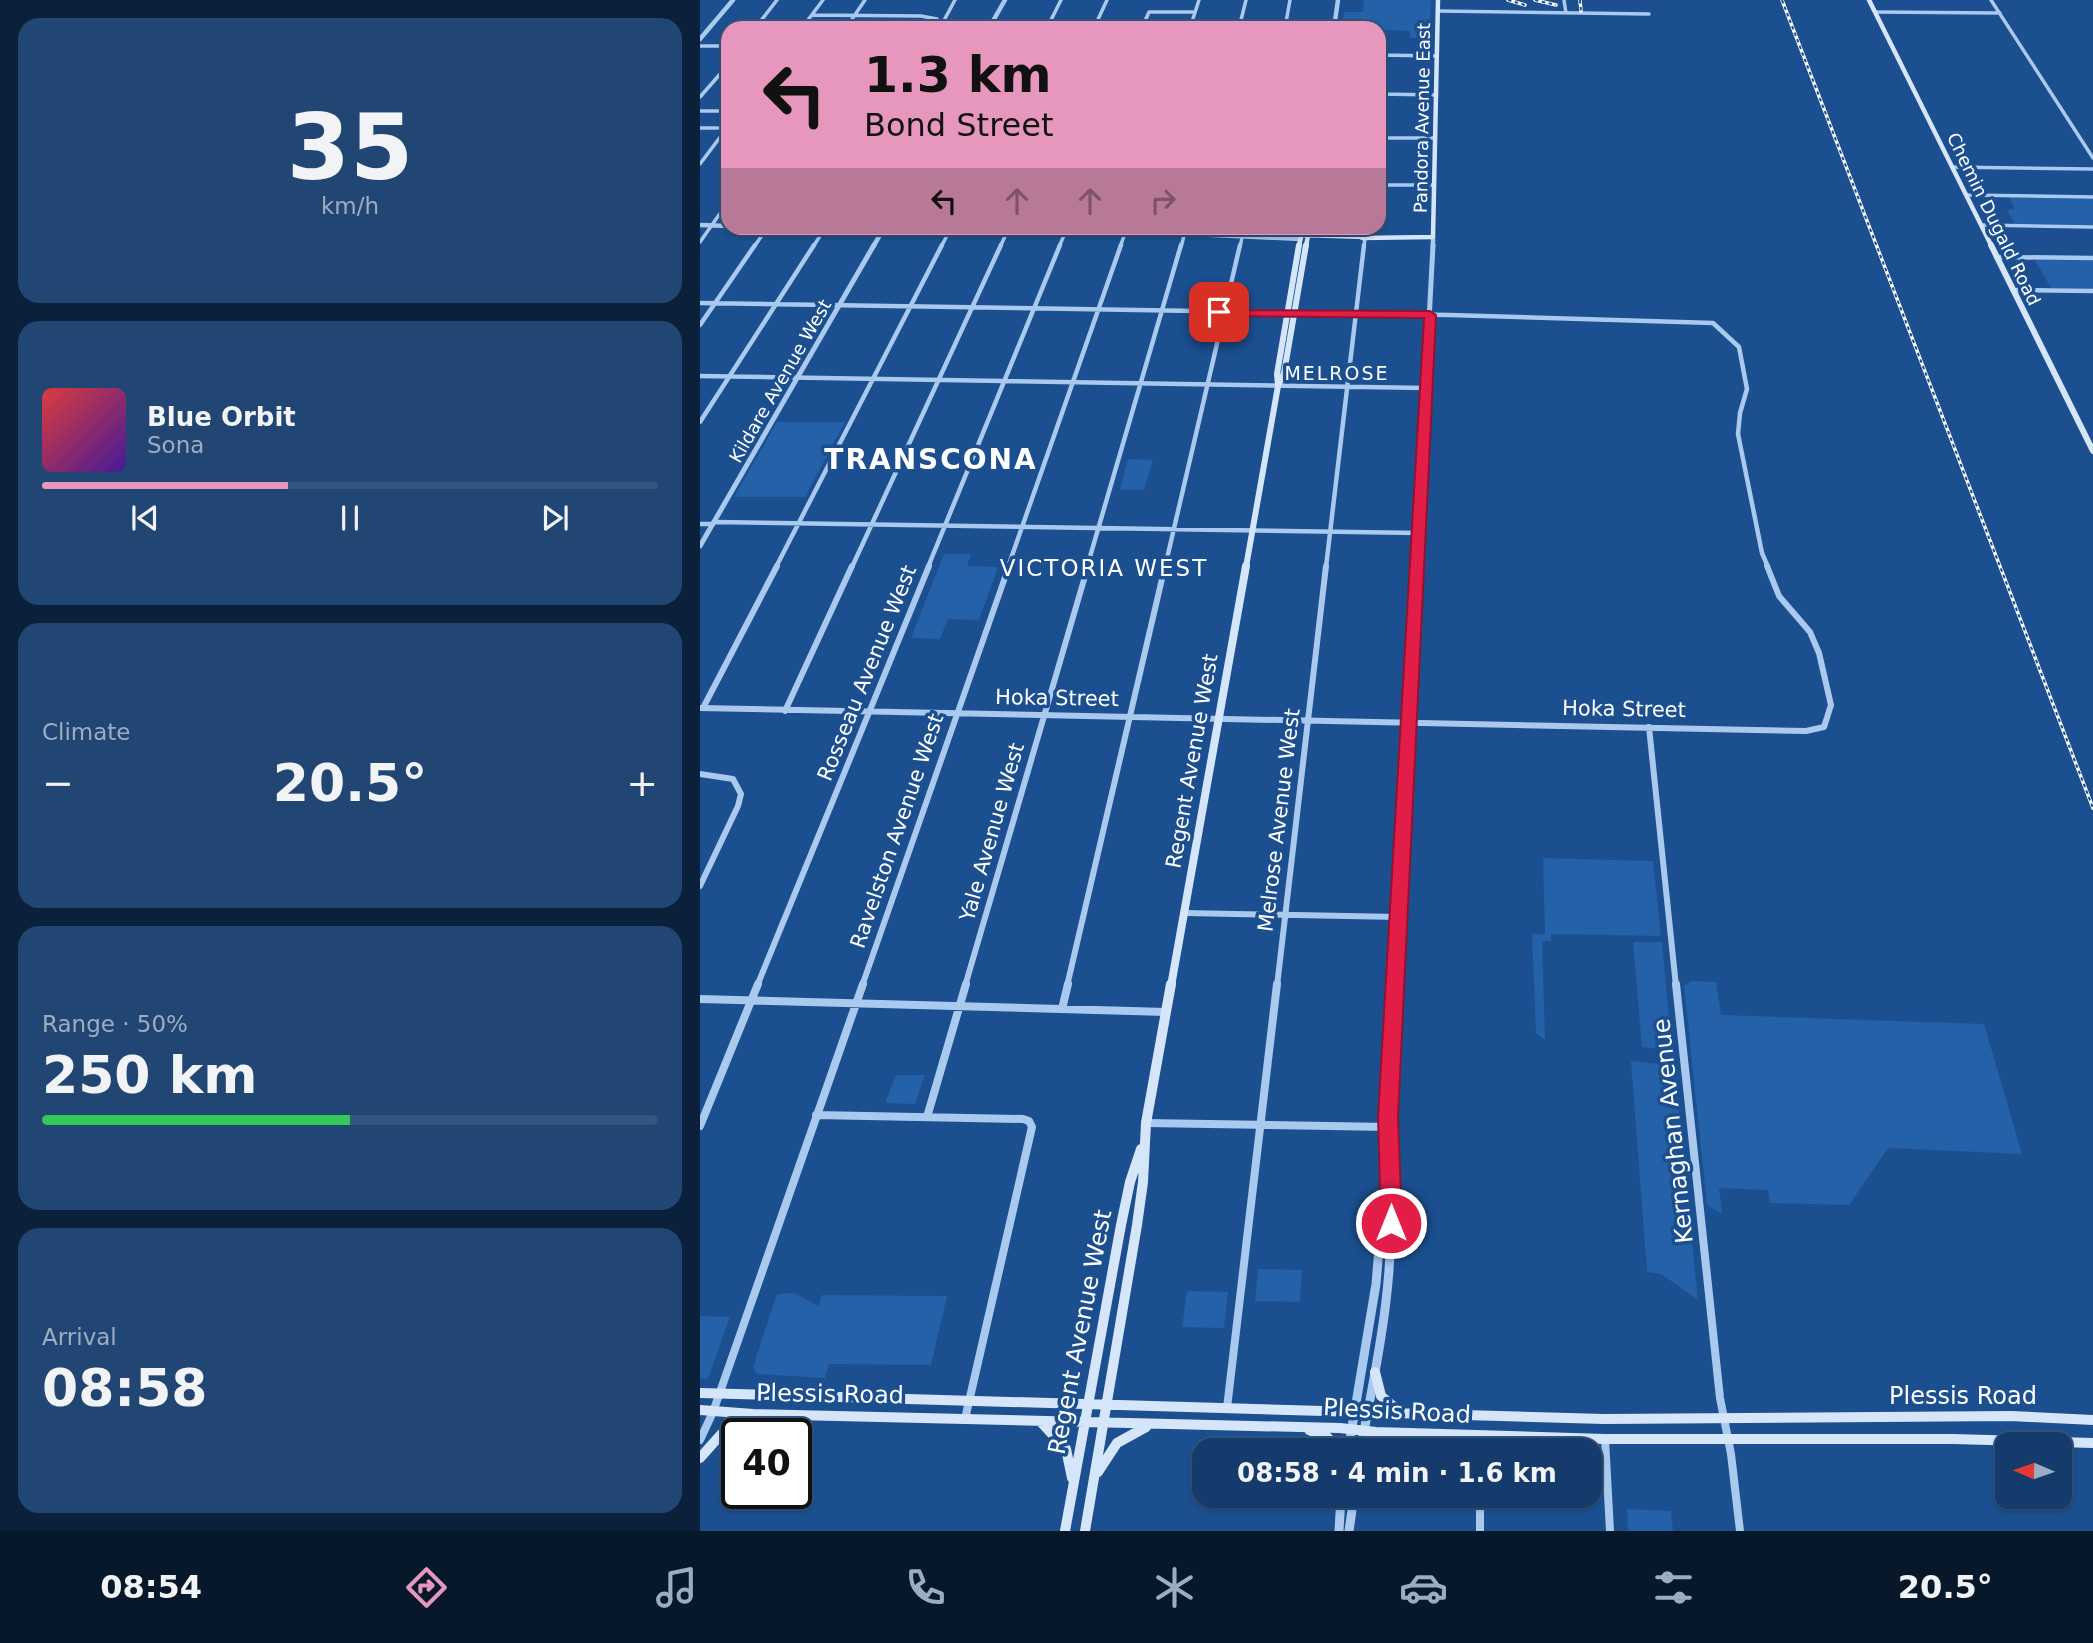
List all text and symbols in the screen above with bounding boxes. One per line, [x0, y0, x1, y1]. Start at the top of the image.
street label: Pandora Avenue East [1410, 23, 1434, 213]
text: 1.3 km [864, 47, 1052, 104]
icon: left [749, 49, 840, 140]
text: 35 [287, 95, 413, 200]
text: Bond Street [864, 106, 1054, 144]
street label: Chemin Dugald Road [1943, 129, 2045, 309]
icon: left [925, 182, 963, 220]
icon: ahead [998, 182, 1036, 220]
icon: ahead [1071, 182, 1109, 220]
icon: right [1144, 182, 1182, 220]
text: km/h [321, 193, 379, 219]
pin [1189, 282, 1249, 342]
icon: arrive [1200, 293, 1238, 331]
street label: Kildare Avenue West [725, 296, 835, 466]
district label: MELROSE [1284, 362, 1390, 384]
text: Blue Orbit [147, 402, 296, 432]
text: Sona [147, 432, 204, 458]
district label: TRANSCONA [824, 443, 1038, 476]
icon: previous [126, 499, 164, 537]
icon: pause [331, 499, 369, 537]
icon: next [536, 499, 574, 537]
district label: VICTORIA WEST [1000, 555, 1208, 581]
street label: Rosseau Avenue West [813, 562, 921, 784]
street label: Regent Avenue West [1161, 652, 1223, 870]
street label: Hoka Street [995, 685, 1119, 711]
street label: Hoka Street [1562, 696, 1686, 722]
street label: Melrose Avenue West [1253, 707, 1305, 933]
street label: Ravelston Avenue West [846, 711, 948, 951]
text: Climate [42, 719, 131, 745]
street label: Yale Avenue West [955, 740, 1029, 925]
text: 20.5° [273, 753, 427, 813]
text: − [42, 761, 74, 805]
text: + [626, 761, 658, 805]
text: Range · 50% [42, 1011, 188, 1037]
street label: Kernaghan Avenue [1647, 1017, 1699, 1245]
text: 250 km [42, 1045, 257, 1105]
position arrow [1354, 1186, 1428, 1260]
street label: Regent Avenue West [1043, 1207, 1117, 1457]
text: Arrival [42, 1324, 117, 1350]
text: 08:58 [42, 1358, 208, 1418]
street label: Plessis Road [756, 1379, 904, 1409]
street label: Plessis Road [1889, 1382, 2037, 1410]
street label: Plessis Road [1322, 1393, 1472, 1429]
speed limit sign: 40 [721, 1418, 812, 1509]
north arrow [1995, 1432, 2072, 1508]
map controls [1995, 1432, 2072, 1509]
text: 08:58 · 4 min · 1.6 km [1237, 1458, 1557, 1488]
icon: directions [402, 1563, 451, 1612]
icon: music [652, 1563, 701, 1612]
icon: phone [901, 1563, 950, 1612]
icon: climate [1150, 1563, 1199, 1612]
icon: car [1399, 1563, 1448, 1612]
icon: filters [1649, 1563, 1698, 1612]
text: 08:54 [100, 1568, 202, 1606]
text: 20.5° [1898, 1568, 1993, 1606]

